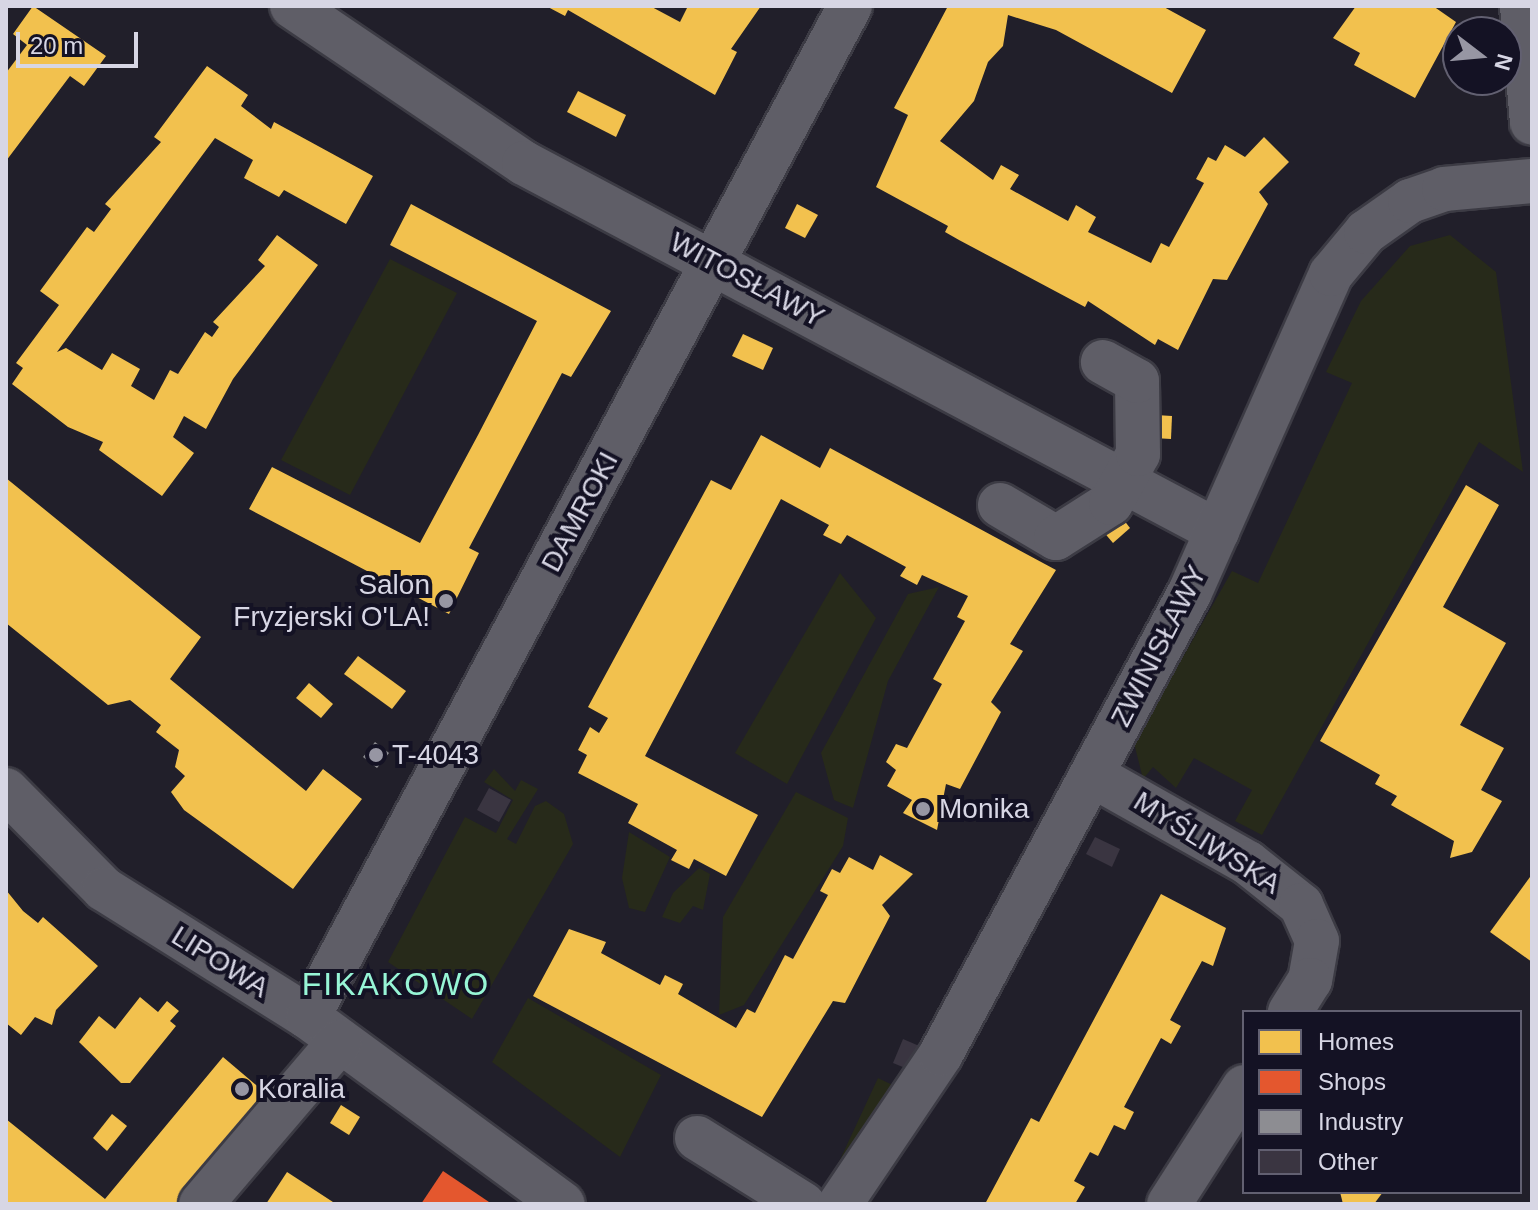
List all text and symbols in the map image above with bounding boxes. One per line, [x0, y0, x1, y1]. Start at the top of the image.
scale bar [20, 16, 142, 66]
north arrow [1442, 16, 1522, 96]
text: 20 m [30, 32, 83, 59]
text: N [1489, 51, 1518, 73]
street label: WITOSŁAWY [664, 225, 830, 335]
street label: DAMROKI [534, 446, 626, 578]
street label: ZWINISŁAWY [1104, 560, 1214, 732]
place label: Salon Fryzjerski O'LA! [233, 568, 430, 634]
marker: Salon Fryzjerski O'LA! [437, 592, 455, 610]
place label: T-4043 [392, 738, 479, 772]
marker: T-4043 [367, 746, 385, 764]
street label: MYŚLIWSKA [1128, 785, 1286, 901]
place label: Monika [939, 792, 1029, 826]
marker: Monika [914, 800, 932, 818]
street label: LIPOWA [165, 919, 275, 1005]
district label: FIKAKOWO [302, 965, 490, 1003]
legend [1242, 1010, 1522, 1194]
text: Homes [1318, 1028, 1394, 1055]
text: Shops [1318, 1068, 1386, 1095]
place label: Koralia [258, 1072, 345, 1106]
marker: Koralia [233, 1080, 251, 1098]
text: Industry [1318, 1108, 1403, 1135]
text: Other [1318, 1148, 1378, 1175]

